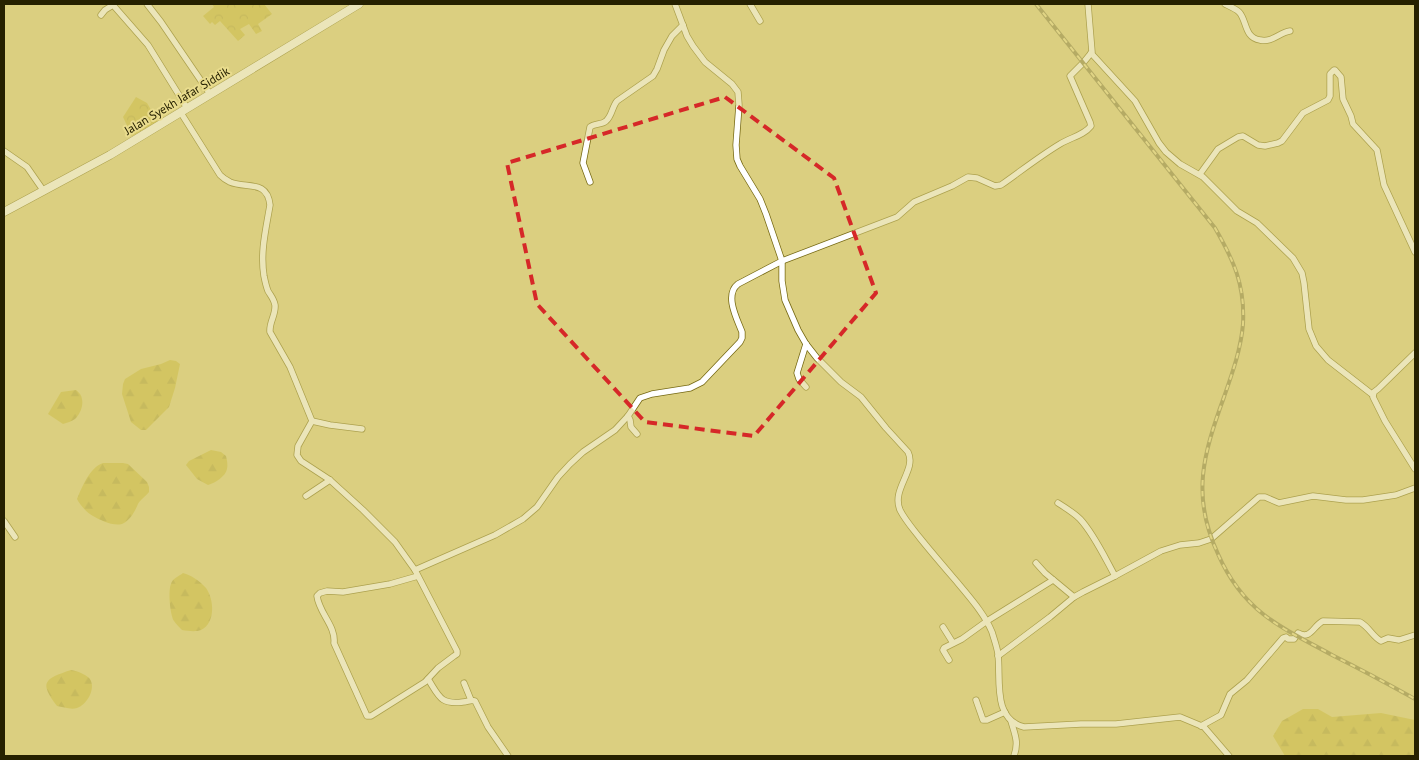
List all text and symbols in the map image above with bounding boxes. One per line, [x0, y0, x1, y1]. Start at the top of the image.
street label: Jalan Syekh Jafar Siddik [121, 63, 232, 138]

